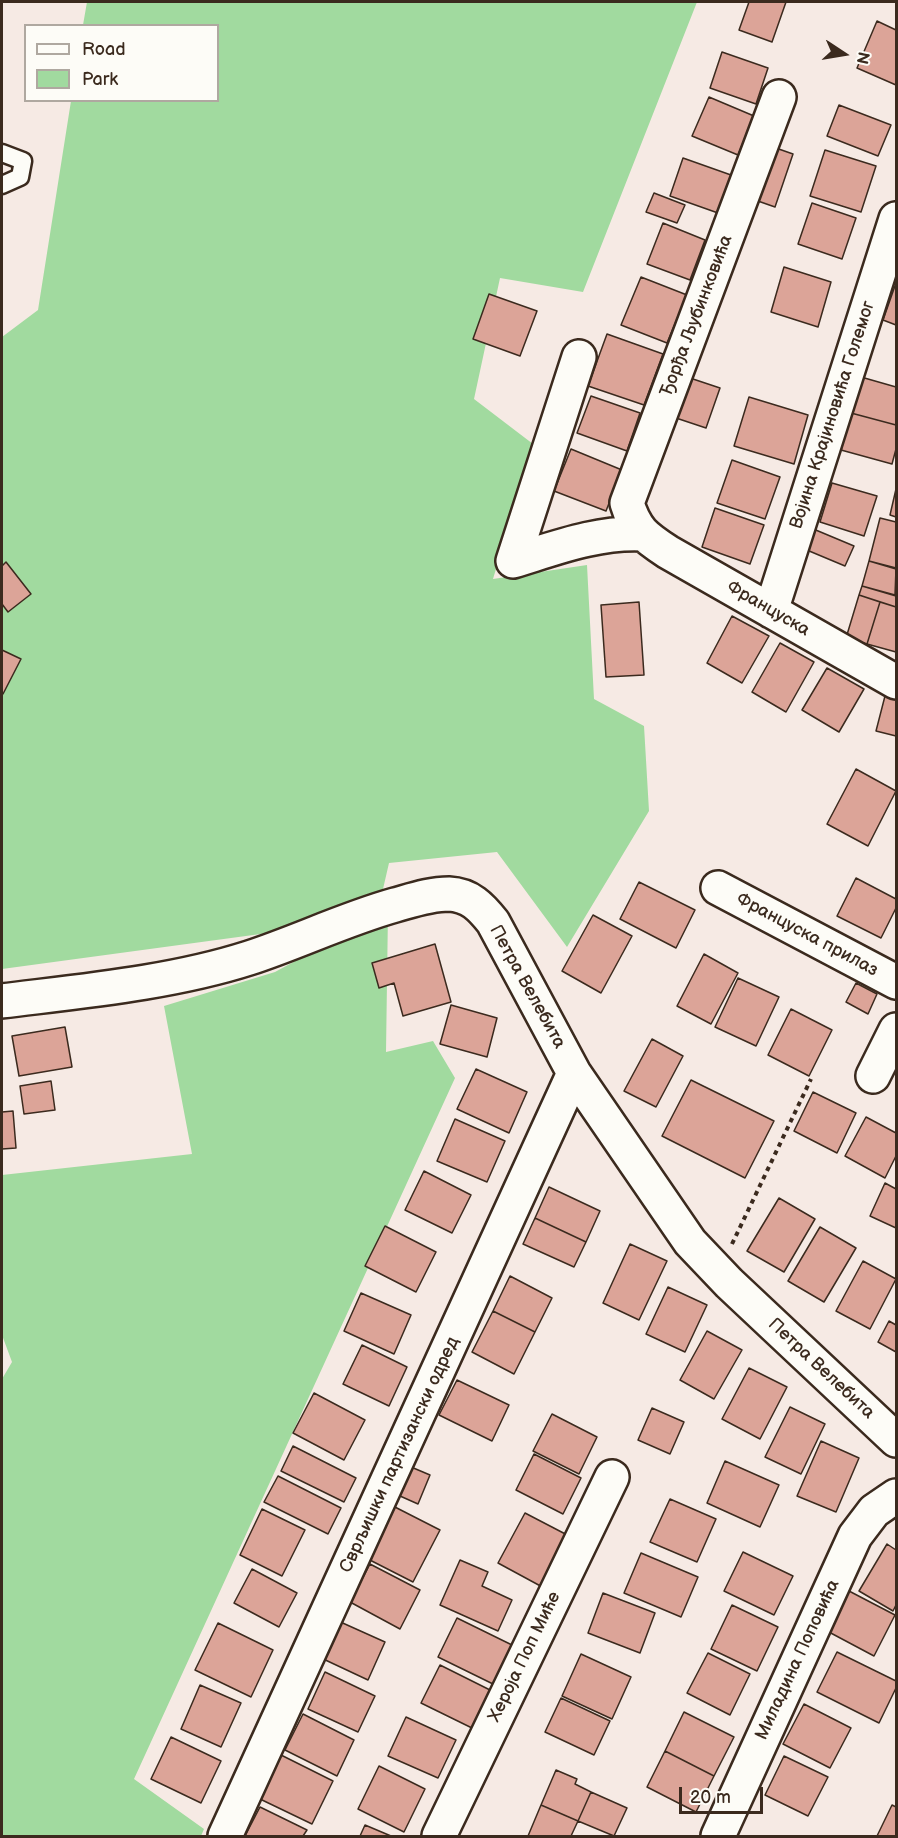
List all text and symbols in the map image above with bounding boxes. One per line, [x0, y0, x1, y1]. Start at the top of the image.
legend [24, 24, 219, 102]
north arrow [814, 24, 874, 84]
text: Road [82, 39, 126, 60]
text: N [852, 50, 873, 66]
text: Park [82, 69, 118, 90]
street label: Ђорђа Љубинковића [656, 232, 738, 400]
street label: Војина Крајиновића Големог [786, 298, 880, 532]
street label: Француска [723, 577, 813, 641]
street label: Француска прилаз [732, 888, 882, 982]
street label: Петра Велебита [484, 922, 570, 1052]
street label: Петра Велебита [763, 1314, 879, 1424]
street label: Сврљишки партизански одред [336, 1334, 464, 1576]
street label: Миладина Поповића [751, 1576, 845, 1744]
street label: Хероја Поп Миће [484, 1588, 566, 1726]
scale bar [682, 1775, 766, 1813]
text: 20 m [690, 1787, 731, 1808]

